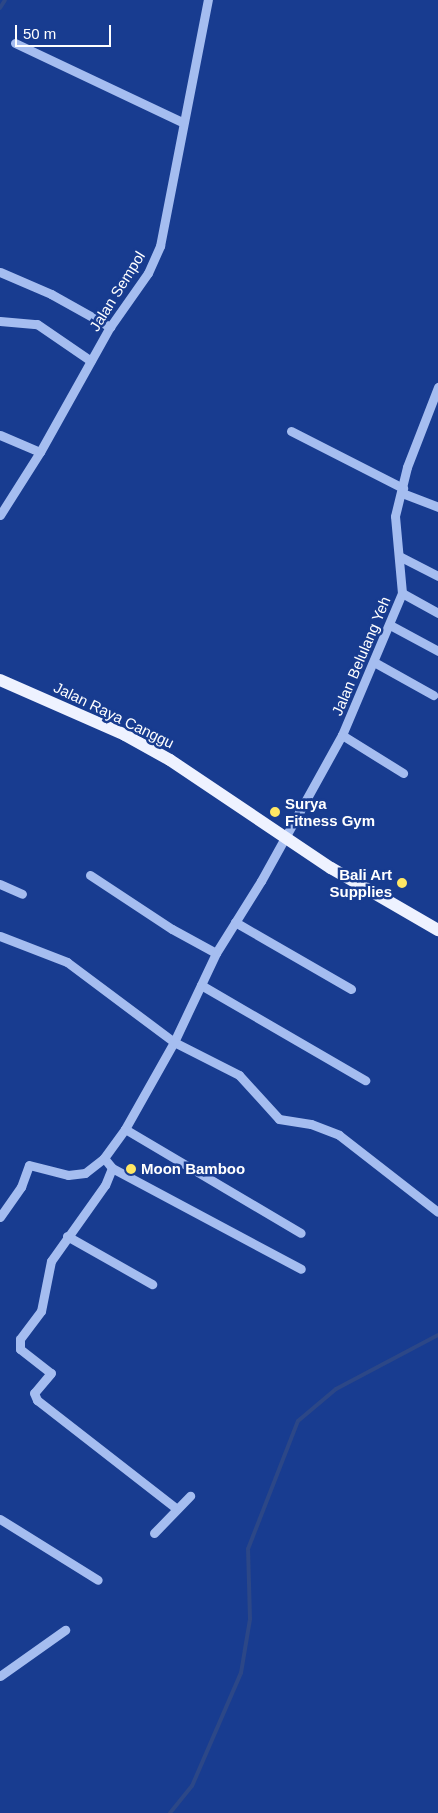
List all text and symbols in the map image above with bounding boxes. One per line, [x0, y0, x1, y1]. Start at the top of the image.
scale bar [18, 15, 114, 47]
text: 50 m [23, 25, 56, 42]
street label: Jalan Sempol [85, 248, 149, 334]
street label: Jalan Belulang Yeh [328, 594, 394, 718]
street label: Jalan Raya Canggu [51, 678, 177, 752]
place label: Surya Fitness Gym [285, 794, 375, 829]
marker: Surya Fitness Gym [269, 806, 281, 818]
place label: Bali Art Supplies [329, 865, 392, 900]
marker: Bali Art Supplies [396, 877, 408, 889]
place label: Moon Bamboo [141, 1160, 245, 1178]
marker: Moon Bamboo [125, 1163, 137, 1175]

